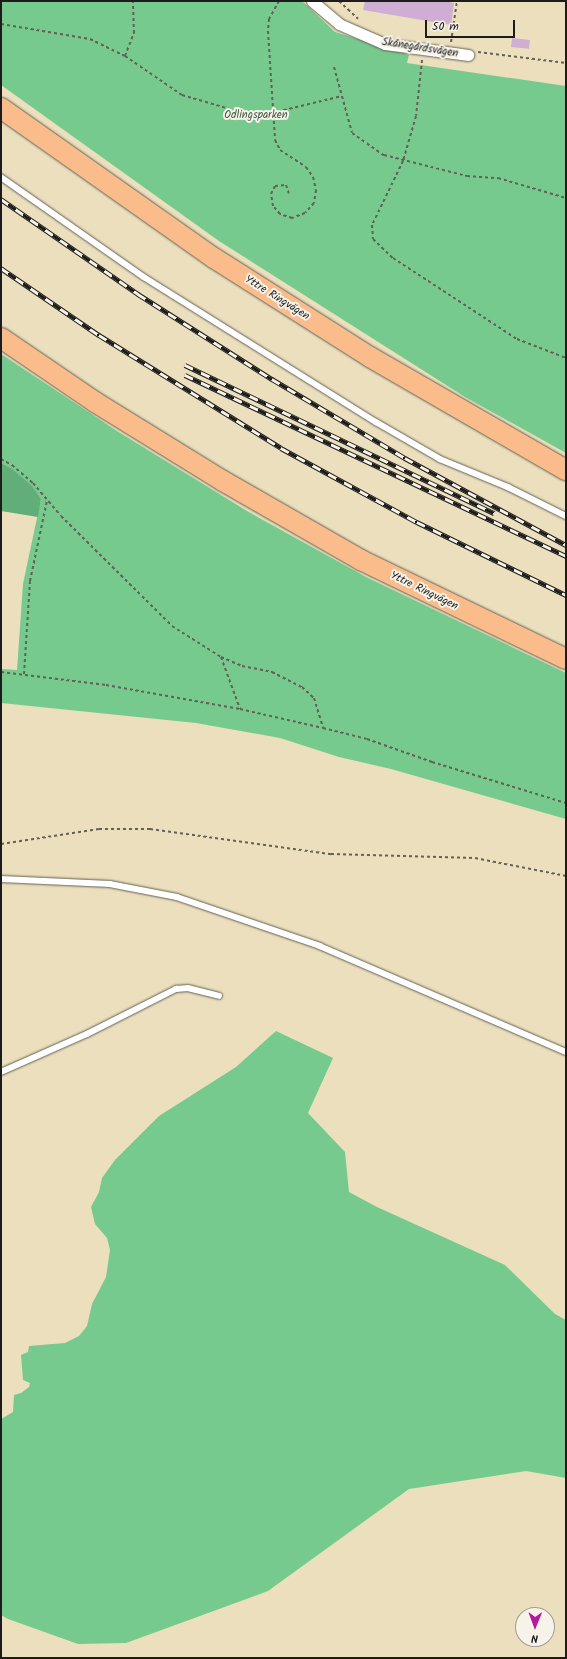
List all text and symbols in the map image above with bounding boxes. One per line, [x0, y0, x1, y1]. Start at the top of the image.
scale bar [427, 12, 517, 38]
text: 50 m [432, 17, 459, 36]
street label: Skånegårdsvägen [381, 35, 459, 61]
park label: Odlingsparken [224, 108, 288, 122]
street label: Yttre Ringvägen [242, 273, 312, 323]
street label: Yttre Ringvägen [388, 569, 460, 613]
north arrow [515, 1607, 555, 1647]
text: N [531, 1629, 538, 1647]

